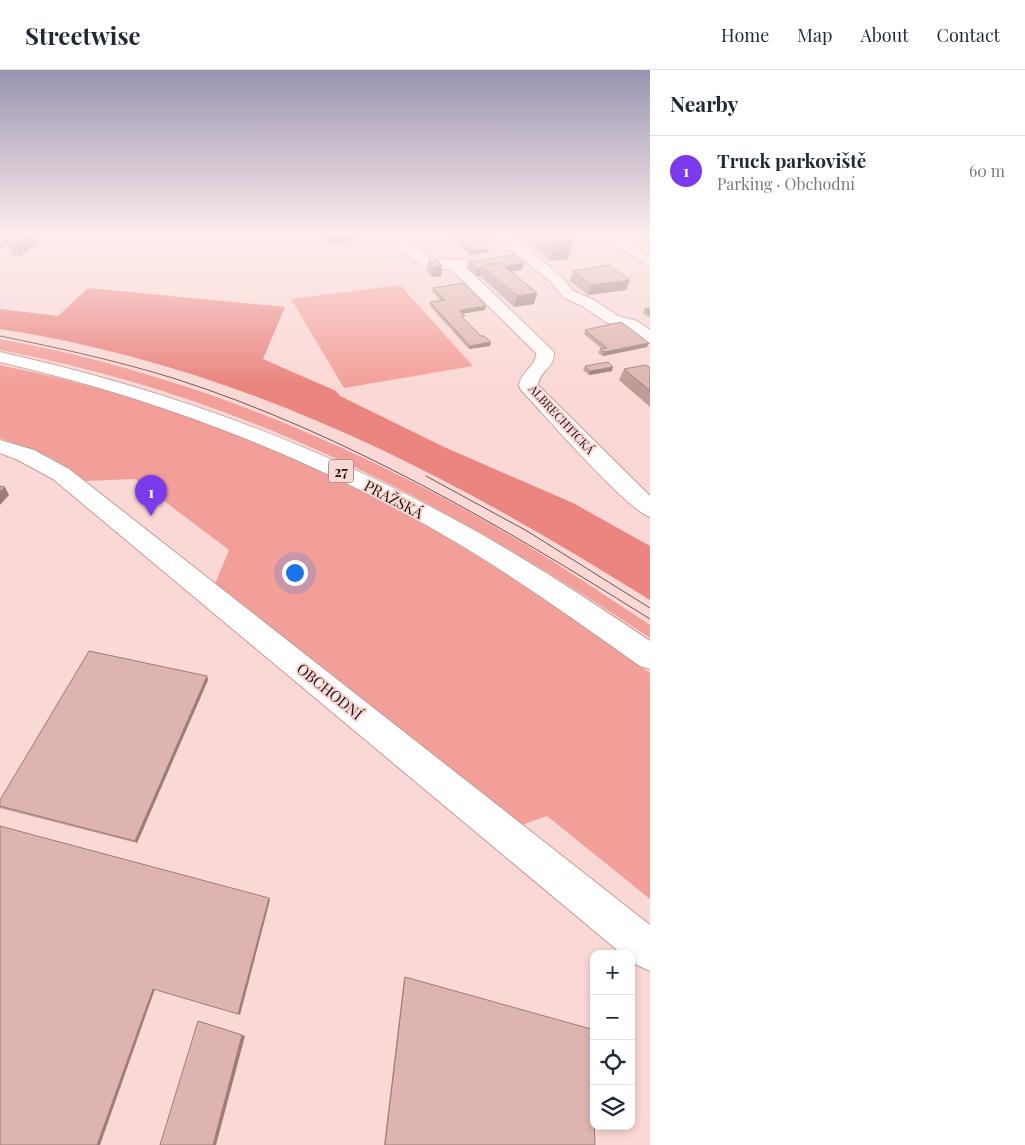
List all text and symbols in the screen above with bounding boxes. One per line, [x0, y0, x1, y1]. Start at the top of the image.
text: Streetwise [25, 19, 141, 51]
text: Home [721, 23, 769, 47]
text: Map [797, 23, 832, 47]
text: About [860, 23, 909, 47]
text: Contact [937, 23, 1000, 47]
text: Nearby [670, 89, 739, 117]
text: Truck parkoviště [717, 147, 866, 173]
text: 1 [683, 160, 689, 181]
text: 60 m [969, 160, 1005, 181]
text: Parking · Obchodní [717, 173, 855, 194]
street label: ALBRECHTICKÁ [525, 380, 599, 457]
road number: 27 [328, 460, 354, 482]
pin: 1 [135, 475, 167, 516]
street label: PRAŽSKÁ [361, 475, 428, 523]
your location [282, 560, 308, 586]
street label: OBCHODNÍ [293, 658, 368, 724]
map controls [590, 950, 635, 1130]
button: + [590, 950, 635, 995]
button: − [590, 995, 635, 1040]
button: locate [590, 1040, 635, 1085]
button: layers [590, 1085, 635, 1130]

